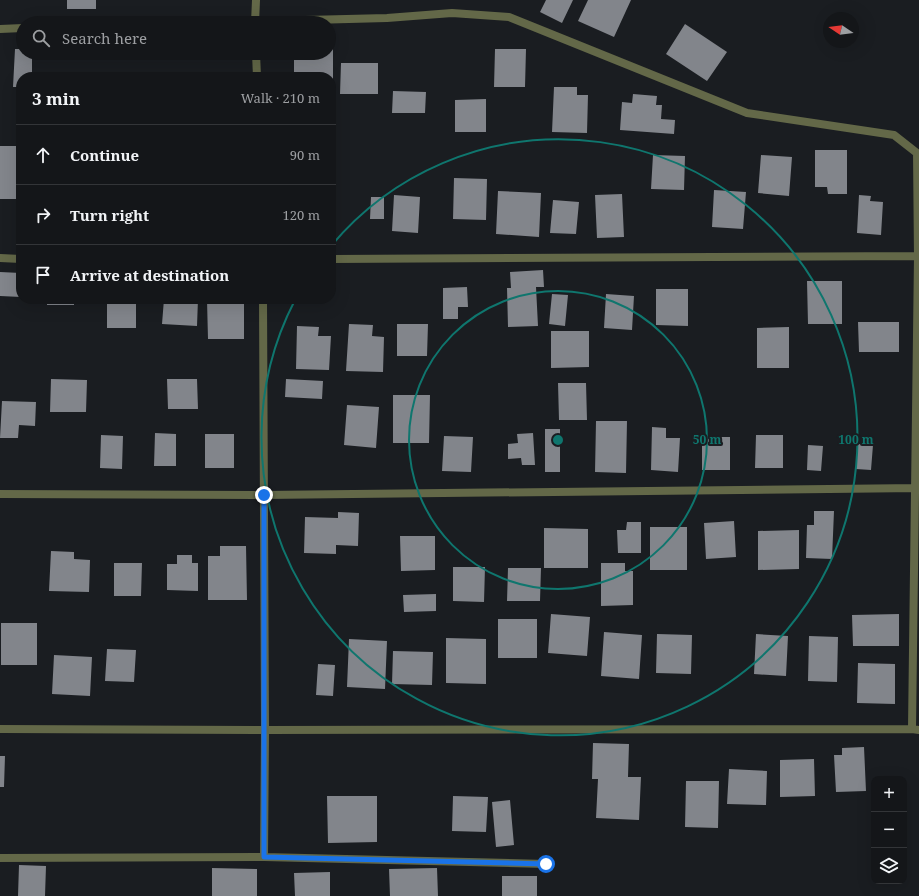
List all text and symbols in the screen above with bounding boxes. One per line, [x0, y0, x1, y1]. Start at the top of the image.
north arrow [823, 12, 859, 48]
search box [16, 16, 336, 60]
icon: search [30, 27, 52, 49]
text: Search here [62, 28, 147, 48]
text: 3 min [32, 87, 80, 110]
text: Walk · 210 m [241, 89, 320, 107]
icon: ahead [32, 144, 54, 166]
text: Continue [70, 145, 139, 165]
text: 90 m [290, 146, 320, 164]
icon: right [32, 204, 54, 226]
text: Turn right [70, 205, 149, 225]
text: 120 m [283, 206, 320, 224]
icon: arrive [32, 264, 54, 286]
text: Arrive at destination [70, 265, 229, 285]
text: 50 m [693, 431, 721, 448]
text: 100 m [838, 431, 874, 448]
centre of rings [551, 433, 565, 447]
route end [255, 486, 273, 504]
map controls [871, 776, 907, 884]
button: + [871, 776, 907, 812]
button: − [871, 812, 907, 848]
button: layers [871, 848, 907, 884]
route start [537, 855, 555, 873]

